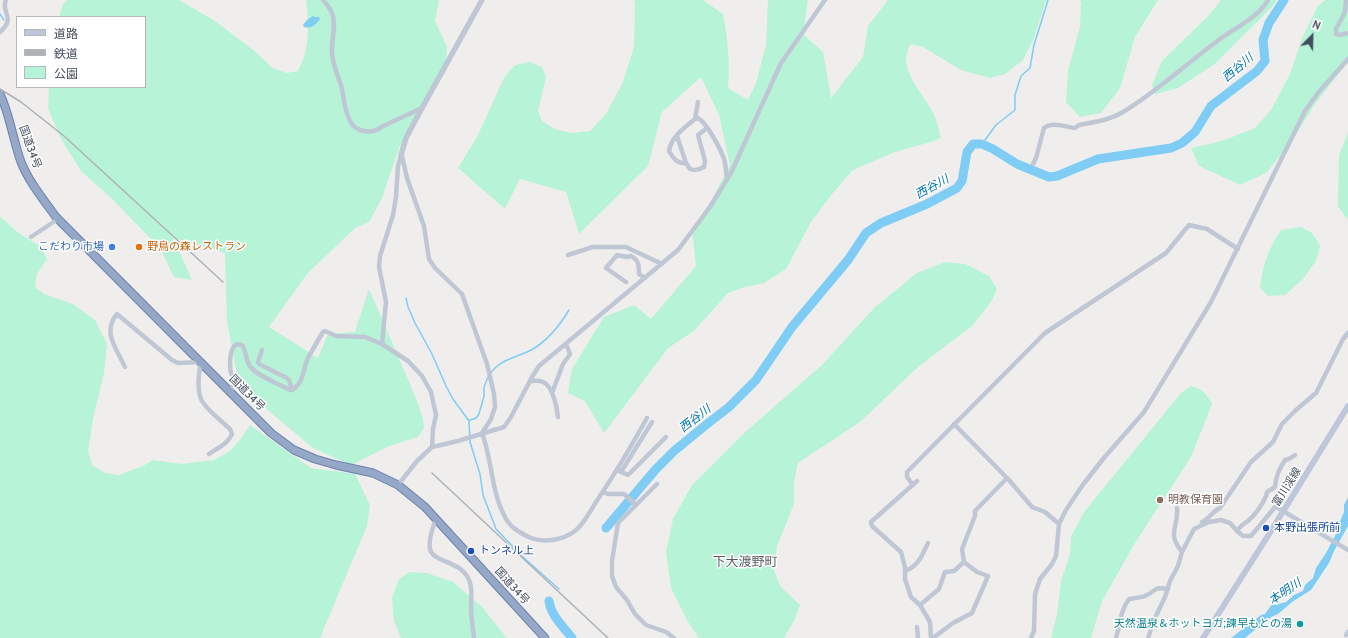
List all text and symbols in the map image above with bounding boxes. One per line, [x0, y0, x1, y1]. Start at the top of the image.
legend [16, 16, 146, 88]
north arrow [1292, 16, 1332, 56]
text: N [1310, 17, 1323, 33]
text: 道路 [54, 26, 78, 41]
text: 鉄道 [54, 46, 78, 61]
water label: 西谷川 [1220, 51, 1256, 85]
text: 公園 [54, 66, 78, 81]
street label: 国道34号 [16, 123, 44, 171]
water label: 西谷川 [913, 172, 951, 202]
place label: こだわり市場 [38, 240, 104, 254]
place label: 野鳥の森レストラン [147, 240, 246, 254]
marker: こだわり市場 [107, 242, 117, 252]
marker: 野鳥の森レストラン [134, 242, 144, 252]
street label: 国道34号 [226, 372, 268, 414]
water label: 西谷川 [676, 402, 714, 436]
street label: 富川渓線 [1270, 465, 1304, 509]
place label: 明教保育園 [1168, 493, 1223, 507]
marker: 明教保育園 [1155, 495, 1165, 505]
place label: 本野出張所前 [1274, 521, 1340, 535]
marker: 本野出張所前 [1261, 523, 1271, 533]
place label: トンネル上 [479, 544, 534, 558]
marker: トンネル上 [466, 546, 476, 556]
district label: 下大渡野町 [713, 554, 777, 570]
street label: 国道34号 [492, 565, 532, 607]
water label: 本明川 [1266, 576, 1304, 608]
place label: 天然温泉＆ホットヨガ;諫早もとの湯 [1114, 617, 1292, 631]
marker: 天然温泉＆ホットヨガ;諫早もとの湯 [1295, 619, 1305, 629]

